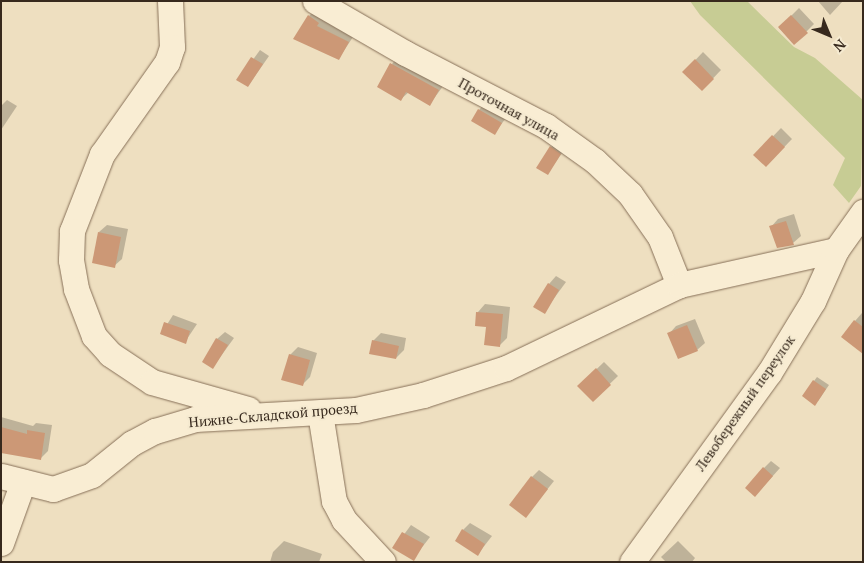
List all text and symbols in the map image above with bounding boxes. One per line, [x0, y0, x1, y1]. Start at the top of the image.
north arrow [804, 10, 854, 60]
text: N [829, 35, 850, 56]
street label: Проточная улица [456, 74, 562, 144]
street label: Левобережный переулок [692, 332, 798, 474]
street label: Нижне-Складской проезд [188, 399, 358, 431]

